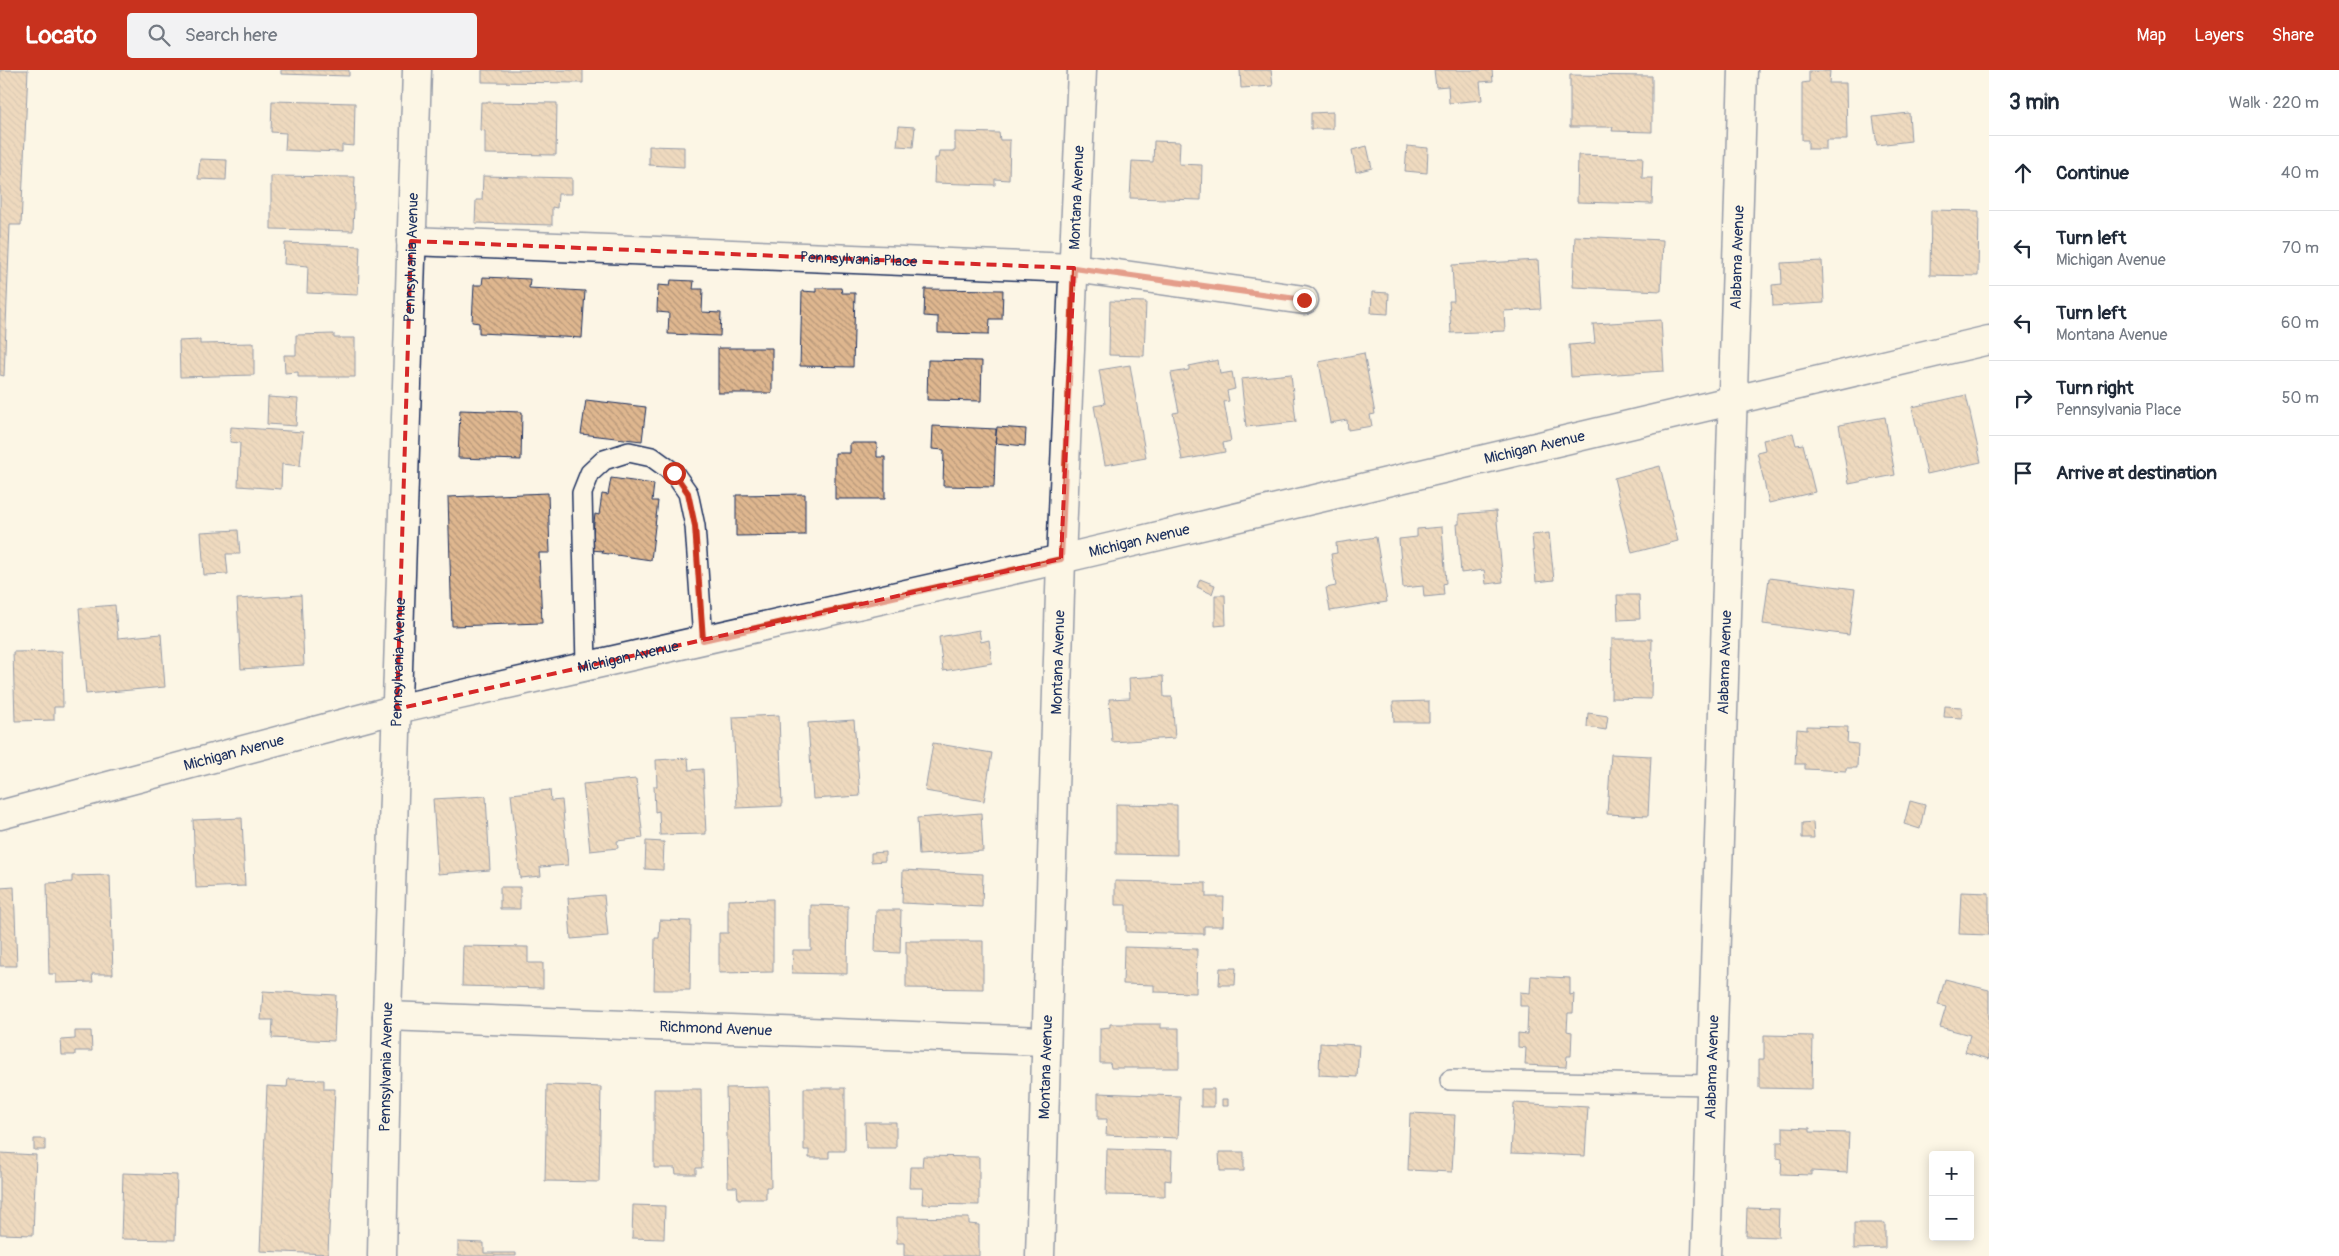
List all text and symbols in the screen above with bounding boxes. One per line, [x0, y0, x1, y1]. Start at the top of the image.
search box [127, 13, 477, 58]
text: Locato [25, 21, 97, 50]
icon: search [145, 21, 173, 49]
text: Search here [185, 23, 277, 47]
text: Map [2137, 24, 2166, 47]
text: Layers [2194, 24, 2244, 47]
text: Share [2272, 24, 2314, 47]
text: 3 min [2009, 89, 2059, 116]
text: Walk · 220 m [2229, 93, 2319, 113]
street label: Montana Avenue [1065, 144, 1089, 250]
icon: ahead [2009, 159, 2037, 187]
text: Continue [2056, 161, 2129, 185]
text: 40 m [2281, 163, 2319, 183]
street label: Pennsylvania Avenue [400, 192, 423, 323]
street label: Alabama Avenue [1727, 204, 1749, 310]
text: Turn left [2056, 226, 2126, 250]
icon: left [2009, 234, 2037, 262]
text: 70 m [2282, 238, 2319, 258]
street label: Pennsylvania Place [800, 248, 918, 272]
text: Michigan Avenue [2056, 250, 2166, 270]
route end [1293, 289, 1316, 312]
text: Turn left [2056, 301, 2126, 325]
icon: left [2009, 309, 2037, 337]
text: 60 m [2281, 313, 2319, 333]
text: Montana Avenue [2056, 325, 2167, 345]
text: Turn right [2056, 376, 2134, 400]
icon: right [2009, 384, 2037, 412]
text: 50 m [2282, 388, 2319, 408]
text: Pennsylvania Place [2056, 400, 2181, 420]
street label: Michigan Avenue [1482, 427, 1587, 469]
icon: arrive [2009, 459, 2037, 487]
text: Arrive at destination [2056, 461, 2217, 485]
route start [663, 462, 686, 485]
street label: Michigan Avenue [1087, 520, 1192, 562]
street label: Pennsylvania Avenue [387, 597, 410, 727]
street label: Montana Avenue [1047, 609, 1069, 715]
street label: Alabama Avenue [1714, 609, 1736, 715]
street label: Michigan Avenue [576, 637, 681, 678]
street label: Michigan Avenue [182, 730, 287, 776]
street label: Pennsylvania Avenue [376, 1001, 397, 1132]
street label: Montana Avenue [1035, 1014, 1057, 1120]
street label: Alabama Avenue [1701, 1014, 1724, 1120]
street label: Richmond Avenue [659, 1017, 773, 1041]
map controls [1929, 1151, 1974, 1241]
button: + [1929, 1151, 1974, 1196]
button: − [1929, 1196, 1974, 1241]

